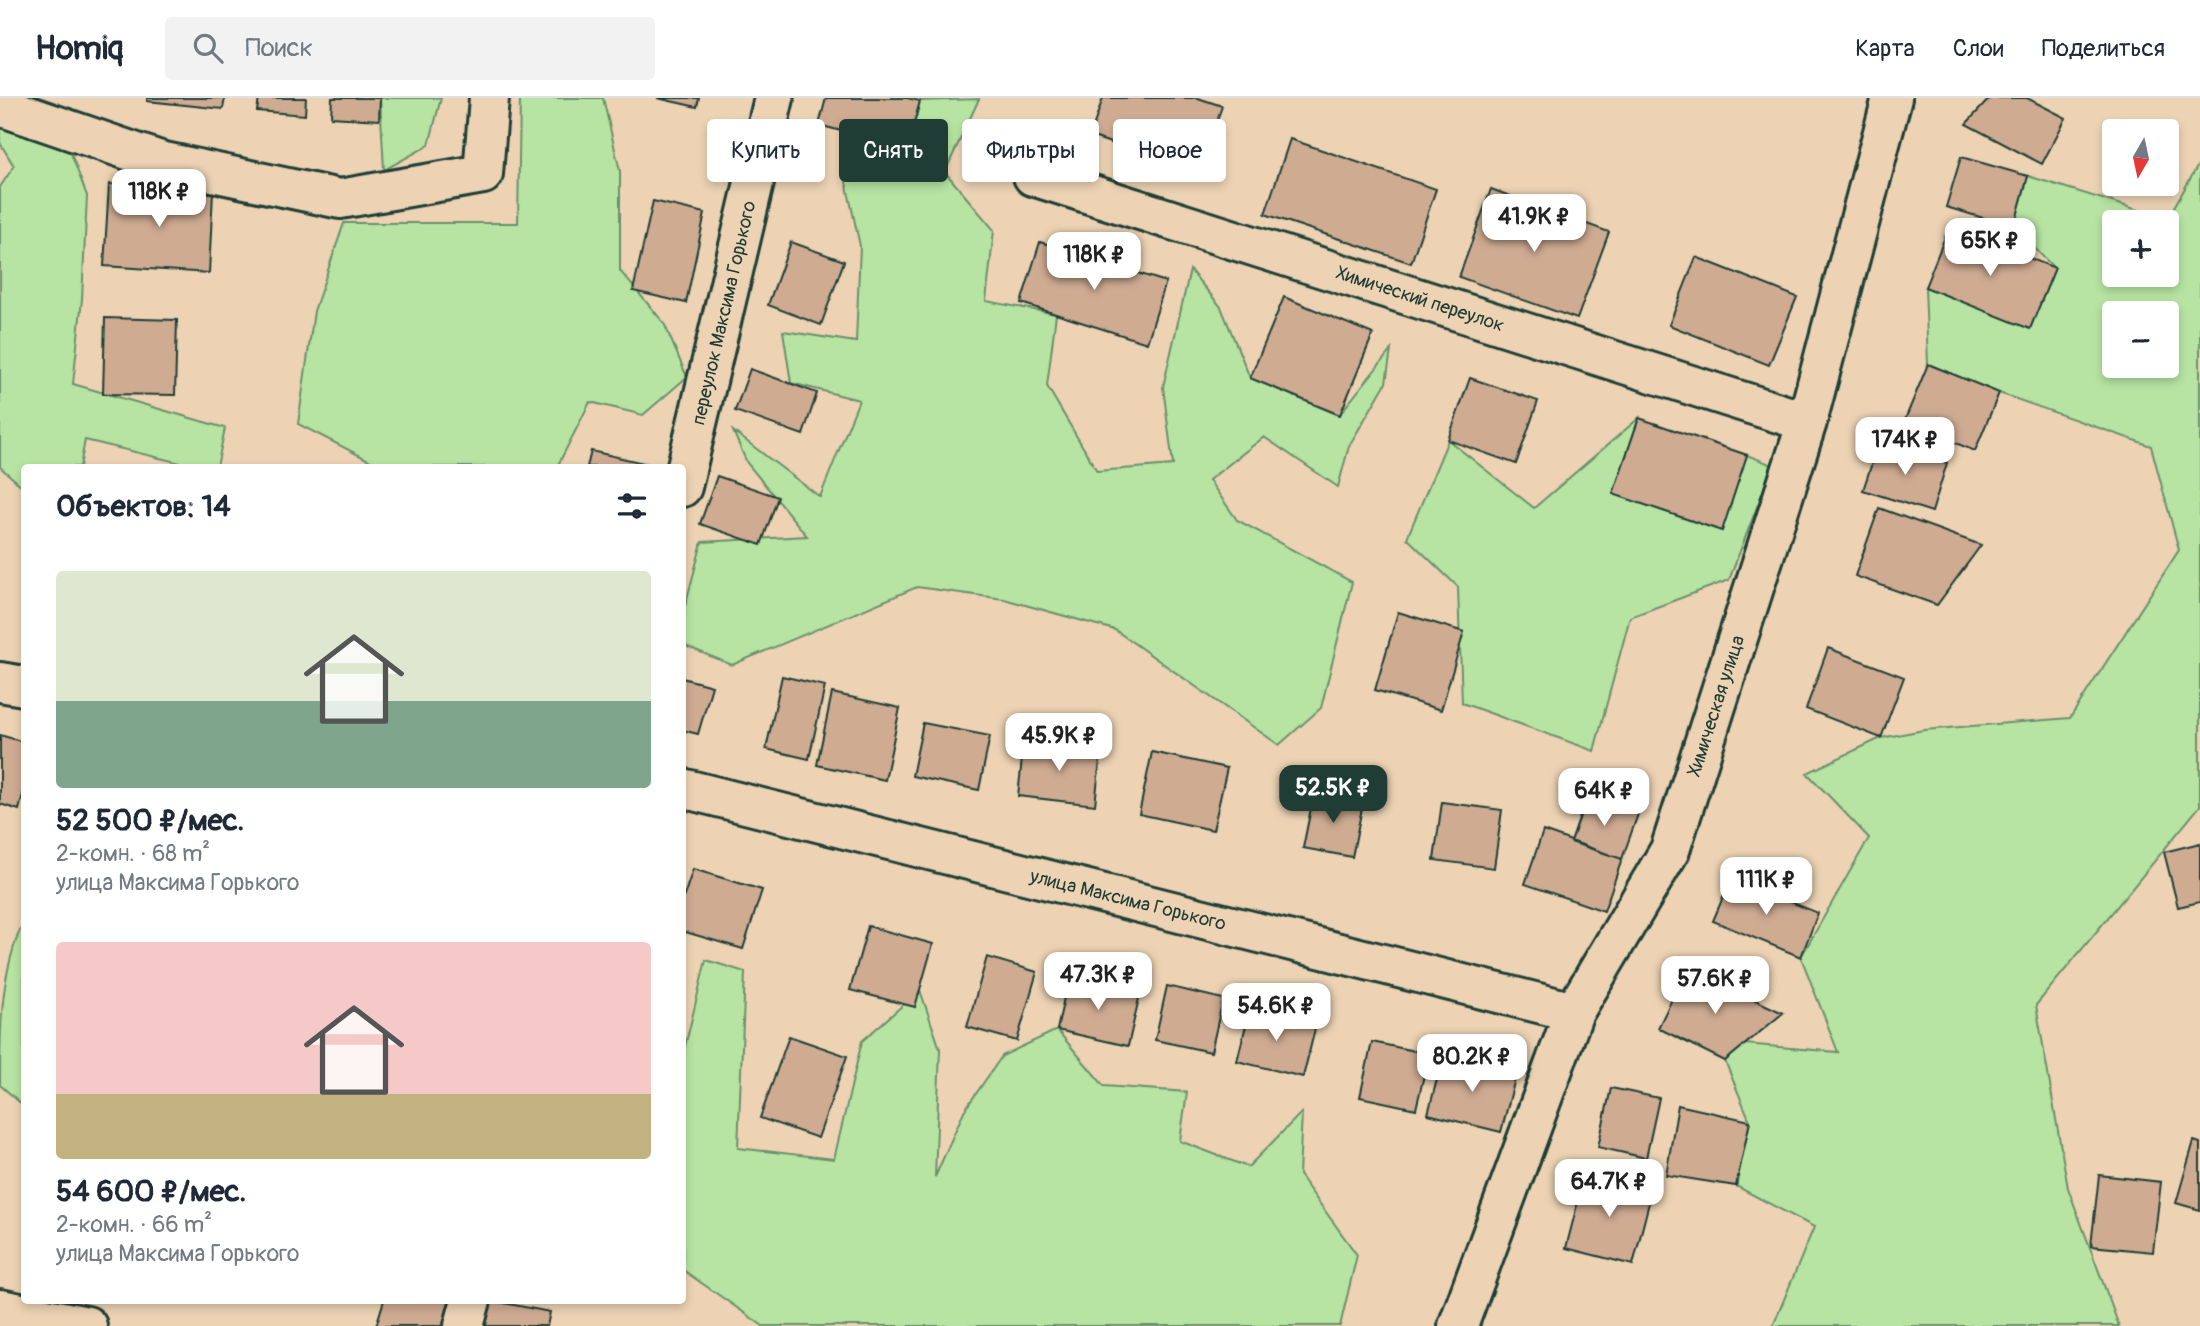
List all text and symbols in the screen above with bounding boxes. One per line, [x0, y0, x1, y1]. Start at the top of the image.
search box [165, 17, 655, 80]
text: Homiq [35, 28, 123, 69]
icon: search [189, 29, 227, 67]
text: Поиск [245, 32, 313, 64]
text: Карта [1855, 34, 1915, 63]
text: Слои [1953, 34, 2004, 63]
text: Поделиться [2042, 34, 2165, 63]
chip: Купить [707, 119, 825, 182]
chip: Снять [839, 119, 948, 182]
chip: Фильтры [962, 119, 1099, 182]
chip: Новое [1113, 119, 1226, 182]
north arrow [2102, 119, 2179, 196]
map controls [2102, 119, 2179, 378]
pin: 118K ₽ [102, 170, 216, 229]
text: 118K ₽ [128, 177, 190, 206]
pin: 41.9K ₽ [1469, 194, 1599, 254]
street label: переулок Максима Горького [687, 199, 761, 427]
text: 41.9K ₽ [1498, 202, 1570, 231]
button: + [2102, 210, 2179, 287]
pin: 65K ₽ [1941, 218, 2039, 278]
text: 65K ₽ [1961, 226, 2019, 255]
pin: 118K ₽ [1037, 232, 1151, 292]
text: 118K ₽ [1063, 240, 1125, 269]
street label: Химический переулок [1333, 261, 1507, 338]
button: − [2102, 301, 2179, 378]
pin: 174K ₽ [1848, 418, 1962, 477]
text: 174K ₽ [1871, 425, 1939, 454]
icon: filters [613, 487, 651, 525]
text: Объектов: 14 [56, 488, 231, 525]
icon: home [291, 616, 417, 742]
street label: Химическая улица [1682, 632, 1750, 780]
pin: 45.9K ₽ [994, 714, 1124, 773]
text: 45.9K ₽ [1021, 721, 1097, 750]
pin: 52.5K ₽ [1268, 766, 1398, 825]
pin: 64K ₽ [1555, 768, 1653, 828]
text: 52.5K ₽ [1295, 773, 1371, 802]
text: 64K ₽ [1574, 776, 1634, 805]
text: 52 500 ₽/мес. [56, 802, 244, 839]
text: 2-комн. · 68 m² [56, 839, 210, 868]
pin: 111K ₽ [1709, 858, 1823, 917]
street label: улица Максима Горького [1027, 864, 1228, 936]
text: 111K ₽ [1736, 865, 1796, 894]
text: улица Максима Горького [56, 868, 299, 897]
pin: 47.3K ₽ [1033, 953, 1163, 1012]
pin: 57.6K ₽ [1650, 956, 1780, 1016]
text: 47.3K ₽ [1060, 960, 1136, 989]
text: 57.6K ₽ [1677, 964, 1753, 993]
pin: 54.6K ₽ [1211, 984, 1341, 1043]
icon: home [291, 987, 417, 1113]
text: 54.6K ₽ [1238, 991, 1314, 1020]
pin: 80.2K ₽ [1407, 1034, 1537, 1094]
text: 80.2K ₽ [1433, 1042, 1511, 1071]
pin: 64.7K ₽ [1544, 1160, 1674, 1219]
text: 64.7K ₽ [1571, 1167, 1647, 1196]
text: 54 600 ₽/мес. [56, 1173, 246, 1210]
text: 2-комн. · 66 m² [56, 1210, 212, 1239]
text: улица Максима Горького [56, 1239, 299, 1268]

